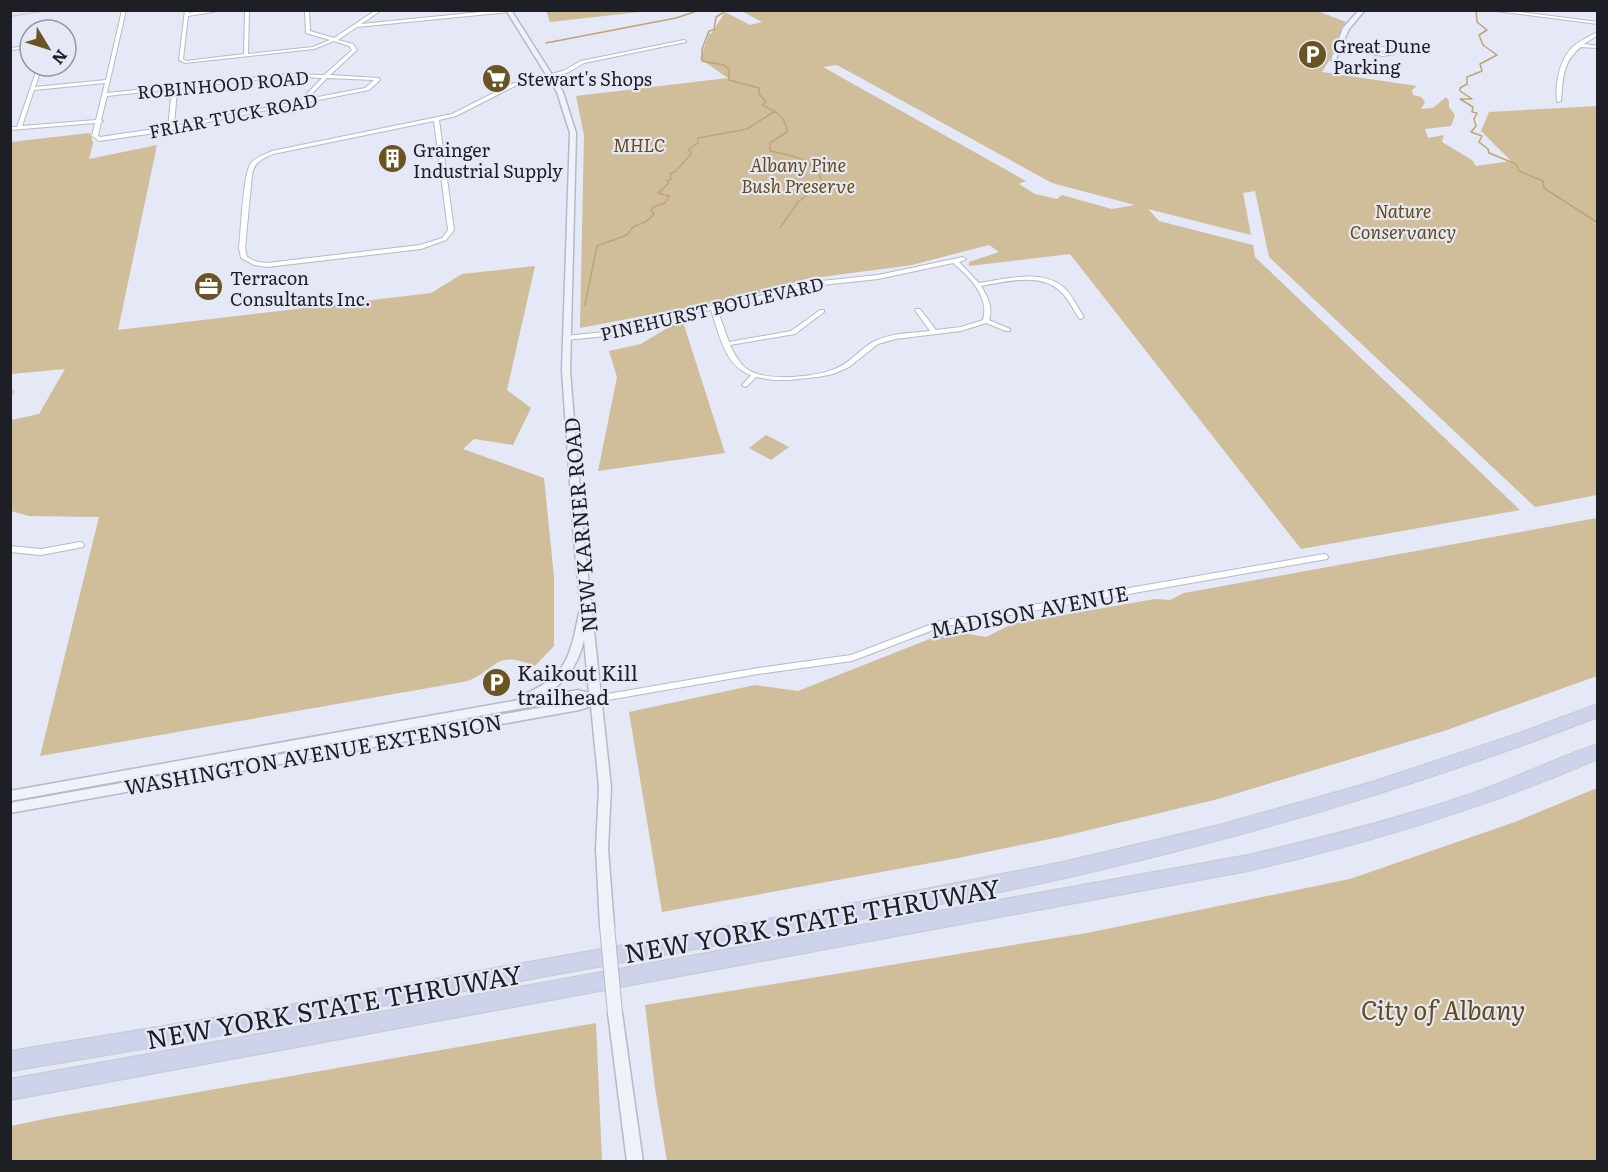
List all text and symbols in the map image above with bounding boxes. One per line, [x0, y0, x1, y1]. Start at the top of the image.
north arrow [18, 18, 78, 78]
place label: Great Dune Parking [1333, 32, 1431, 80]
parking icon: Great Dune Parking [1296, 39, 1328, 71]
text: N [47, 45, 74, 71]
supermarket icon: Stewart's Shops [480, 62, 512, 94]
street label: ROBINHOOD ROAD [136, 63, 310, 105]
place label: Stewart's Shops [517, 65, 652, 92]
street label: FRIAR TUCK ROAD [146, 85, 320, 145]
park label: MHLC [613, 131, 665, 158]
place label: Grainger Industrial Supply [413, 136, 563, 184]
building icon: Grainger Industrial Supply [376, 143, 408, 175]
park label: Albany Pine Bush Preserve [741, 151, 855, 199]
park label: Nature Conservancy [1350, 197, 1456, 245]
place label: Terracon Consultants Inc. [230, 264, 371, 312]
street label: PINEHURST BOULEVARD [598, 269, 826, 347]
office icon: Terracon Consultants Inc. [193, 271, 225, 303]
street label: NEW KARNER ROAD [554, 416, 604, 634]
street label: MADISON AVENUE [927, 576, 1131, 644]
place label: Kaikout Kill trailhead [517, 656, 638, 711]
parking icon: Kaikout Kill trailhead [480, 667, 512, 699]
street label: WASHINGTON AVENUE EXTENSION [122, 704, 504, 802]
street label: NEW YORK STATE THRUWAY [621, 867, 1004, 971]
street label: NEW YORK STATE THRUWAY [143, 953, 526, 1057]
park label: City of Albany [1361, 989, 1525, 1028]

